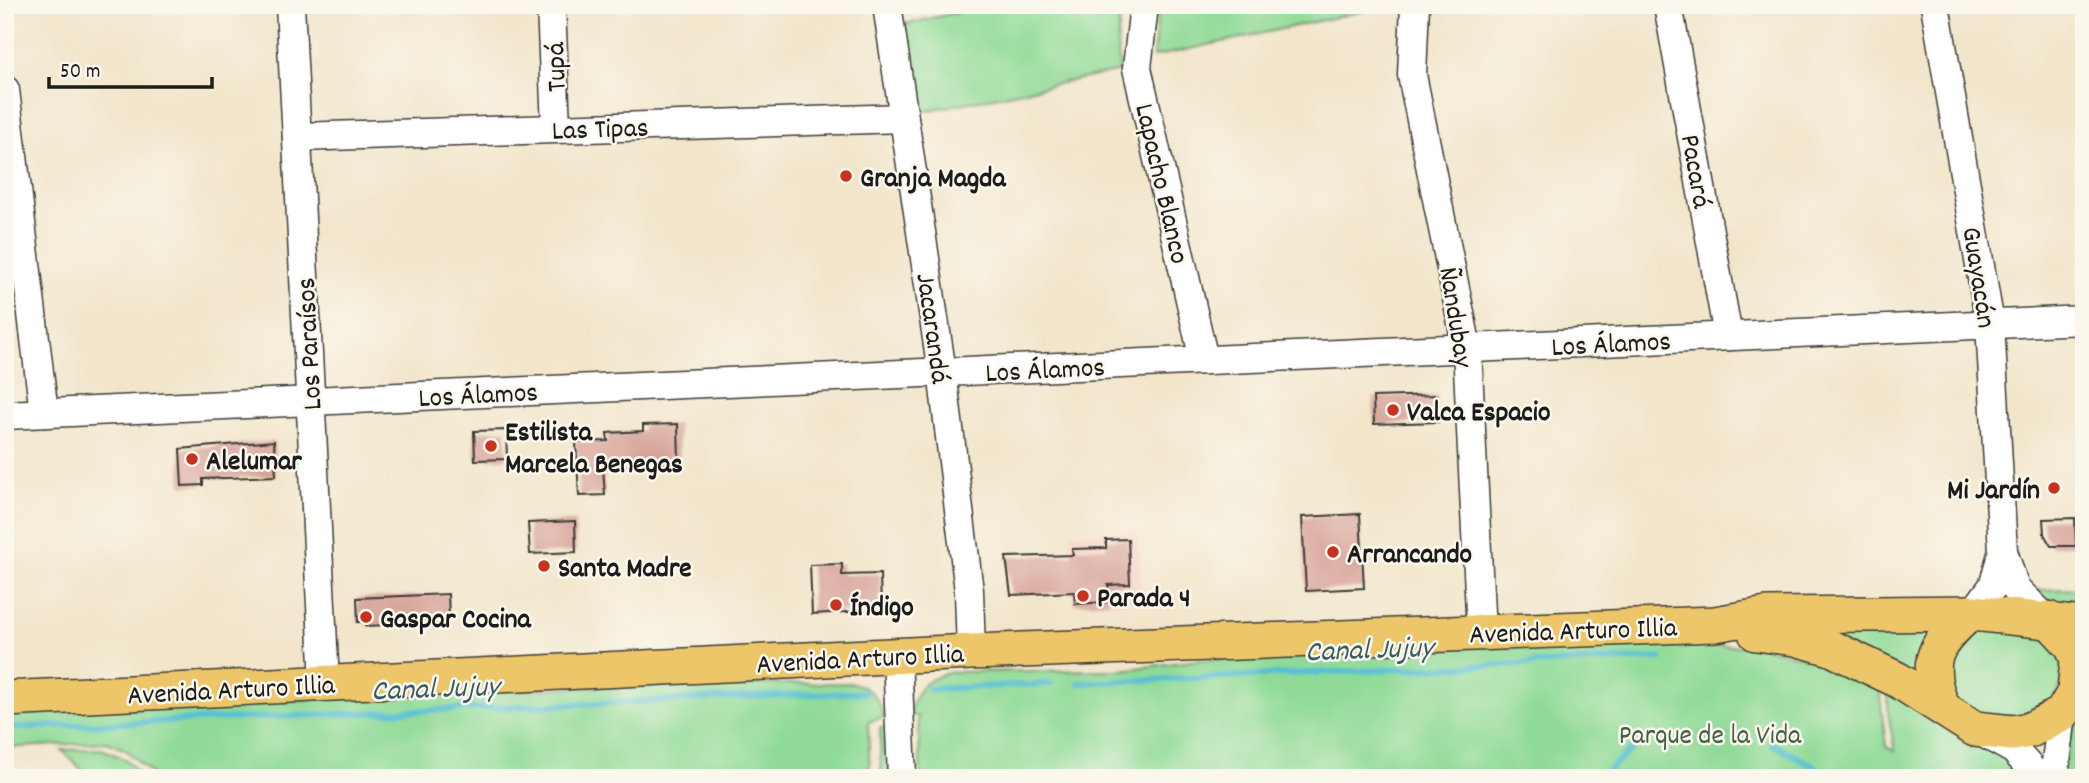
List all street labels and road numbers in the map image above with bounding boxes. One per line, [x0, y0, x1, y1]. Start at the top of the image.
street label: Tupá [538, 41, 580, 93]
street label: Lapacho Blanco [1121, 100, 1197, 268]
street label: Las Tipas [551, 110, 649, 154]
street label: Pacará [1667, 132, 1719, 212]
street label: Guayacán [1948, 224, 2004, 331]
street label: Ñandubay [1425, 265, 1481, 371]
street label: Jacarandá [902, 271, 958, 387]
street label: Los Paraísos [289, 276, 335, 411]
street label: Los Álamos [1550, 324, 1672, 370]
street label: Los Álamos [984, 350, 1106, 396]
street label: Los Álamos [417, 375, 539, 421]
street label: Avenida Arturo Illia [1469, 610, 1678, 658]
street label: Avenida Arturo Illia [756, 637, 966, 687]
street label: Avenida Arturo Illia [127, 668, 337, 718]

